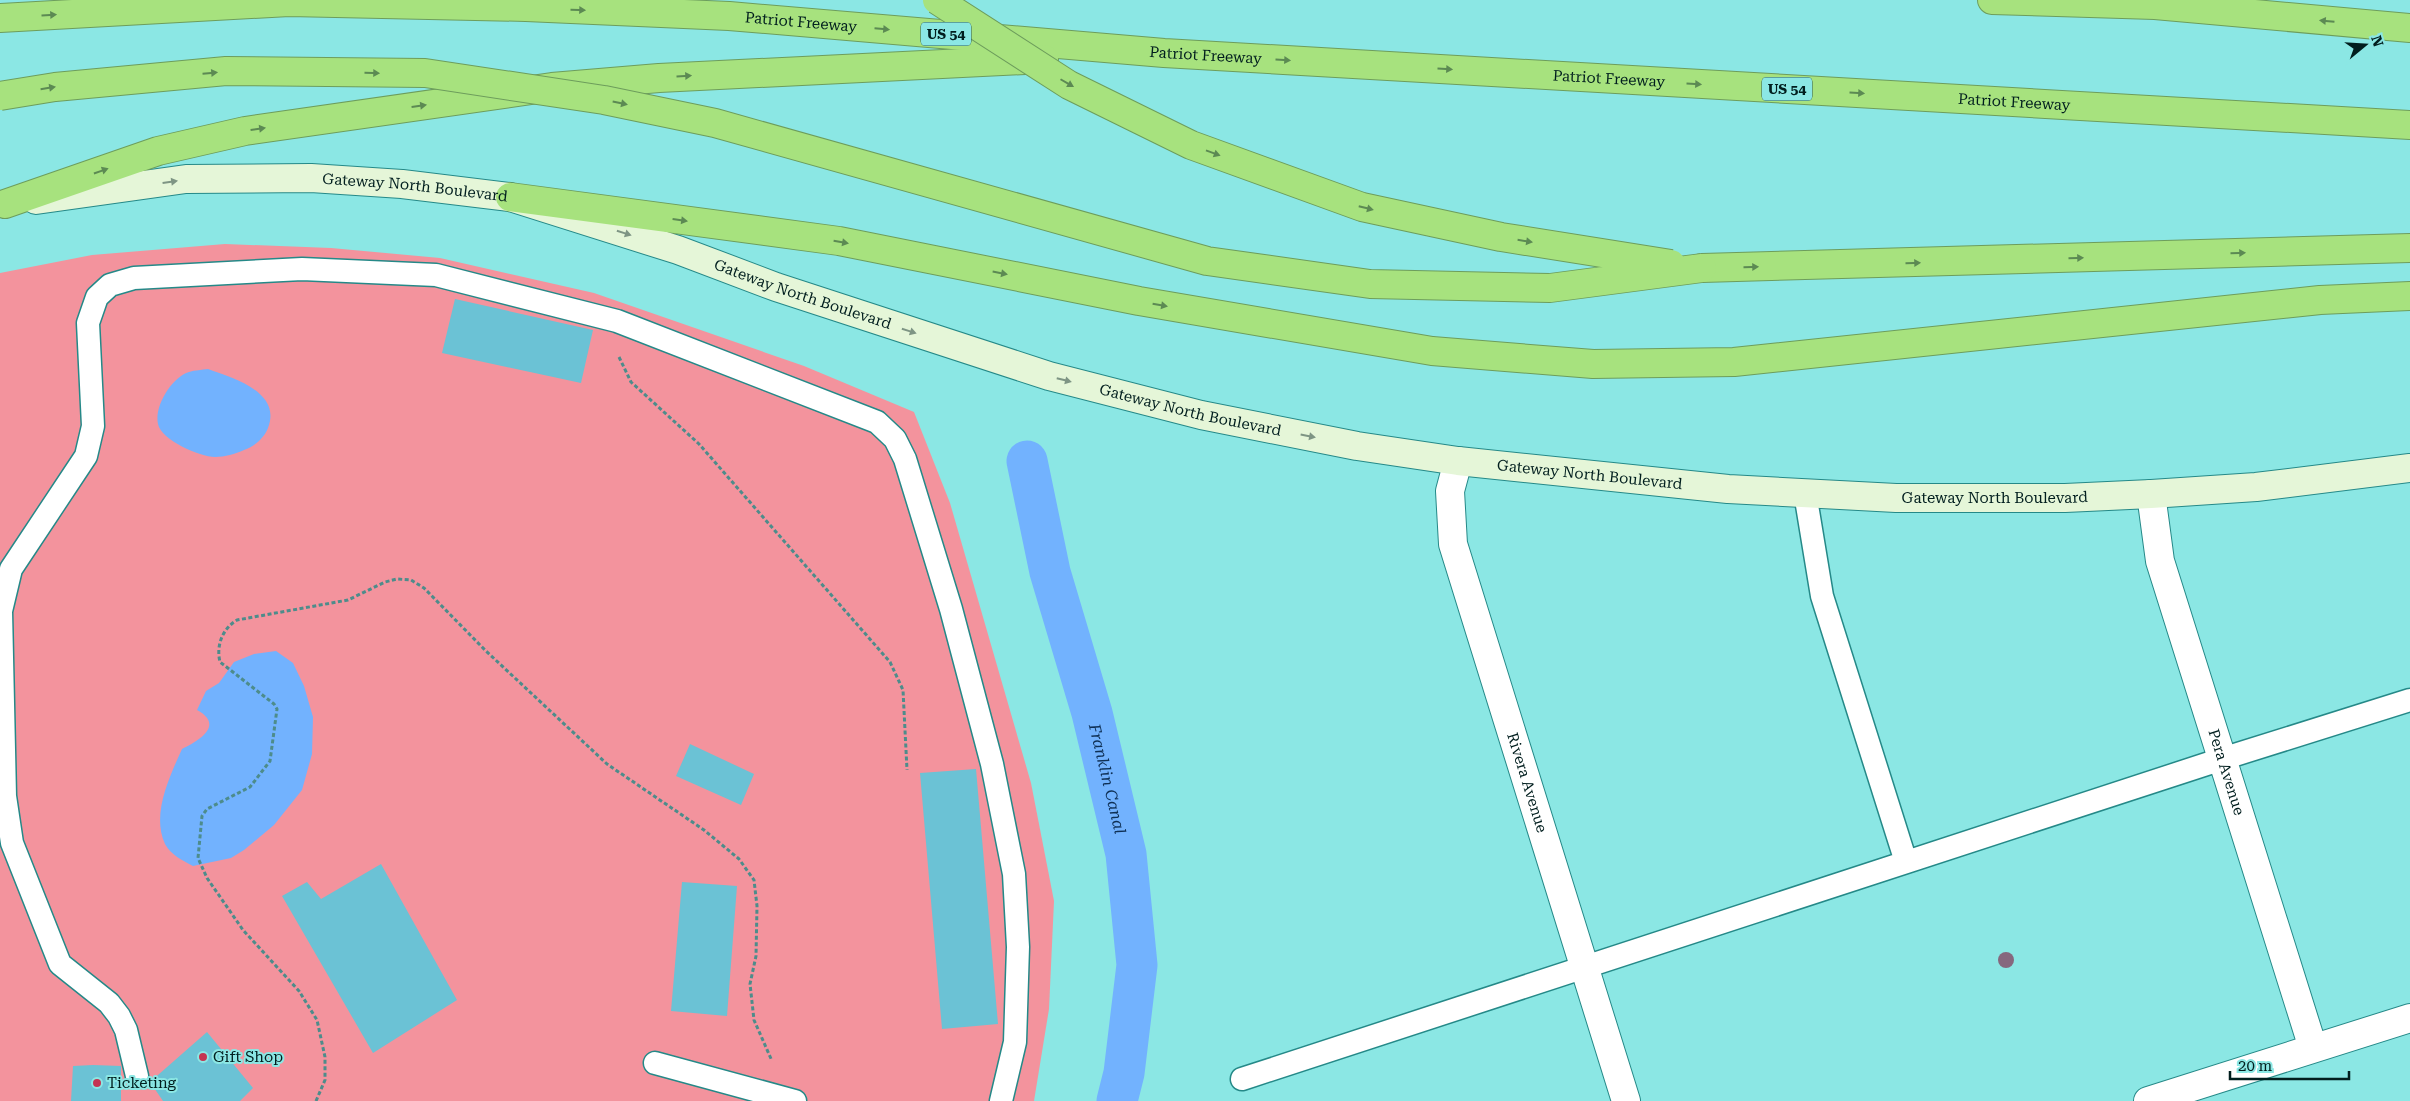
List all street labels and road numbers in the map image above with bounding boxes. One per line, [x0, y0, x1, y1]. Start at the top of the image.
street label: Patriot Freeway [744, 8, 858, 36]
road number: US 54 [921, 22, 971, 46]
street label: Patriot Freeway [1149, 43, 1262, 68]
street label: Patriot Freeway [1552, 66, 1666, 91]
road number: US 54 [1762, 78, 1812, 100]
street label: Patriot Freeway [1958, 90, 2071, 114]
street label: Gateway North Boulevard [322, 170, 509, 206]
street label: Gateway North Boulevard [712, 255, 894, 333]
street label: Gateway North Boulevard [1097, 380, 1283, 440]
street label: Gateway North Boulevard [1496, 456, 1684, 493]
street label: Gateway North Boulevard [1902, 488, 2089, 507]
street label: Pera Avenue [2204, 727, 2248, 818]
street label: Rivera Avenue [1503, 730, 1551, 835]

